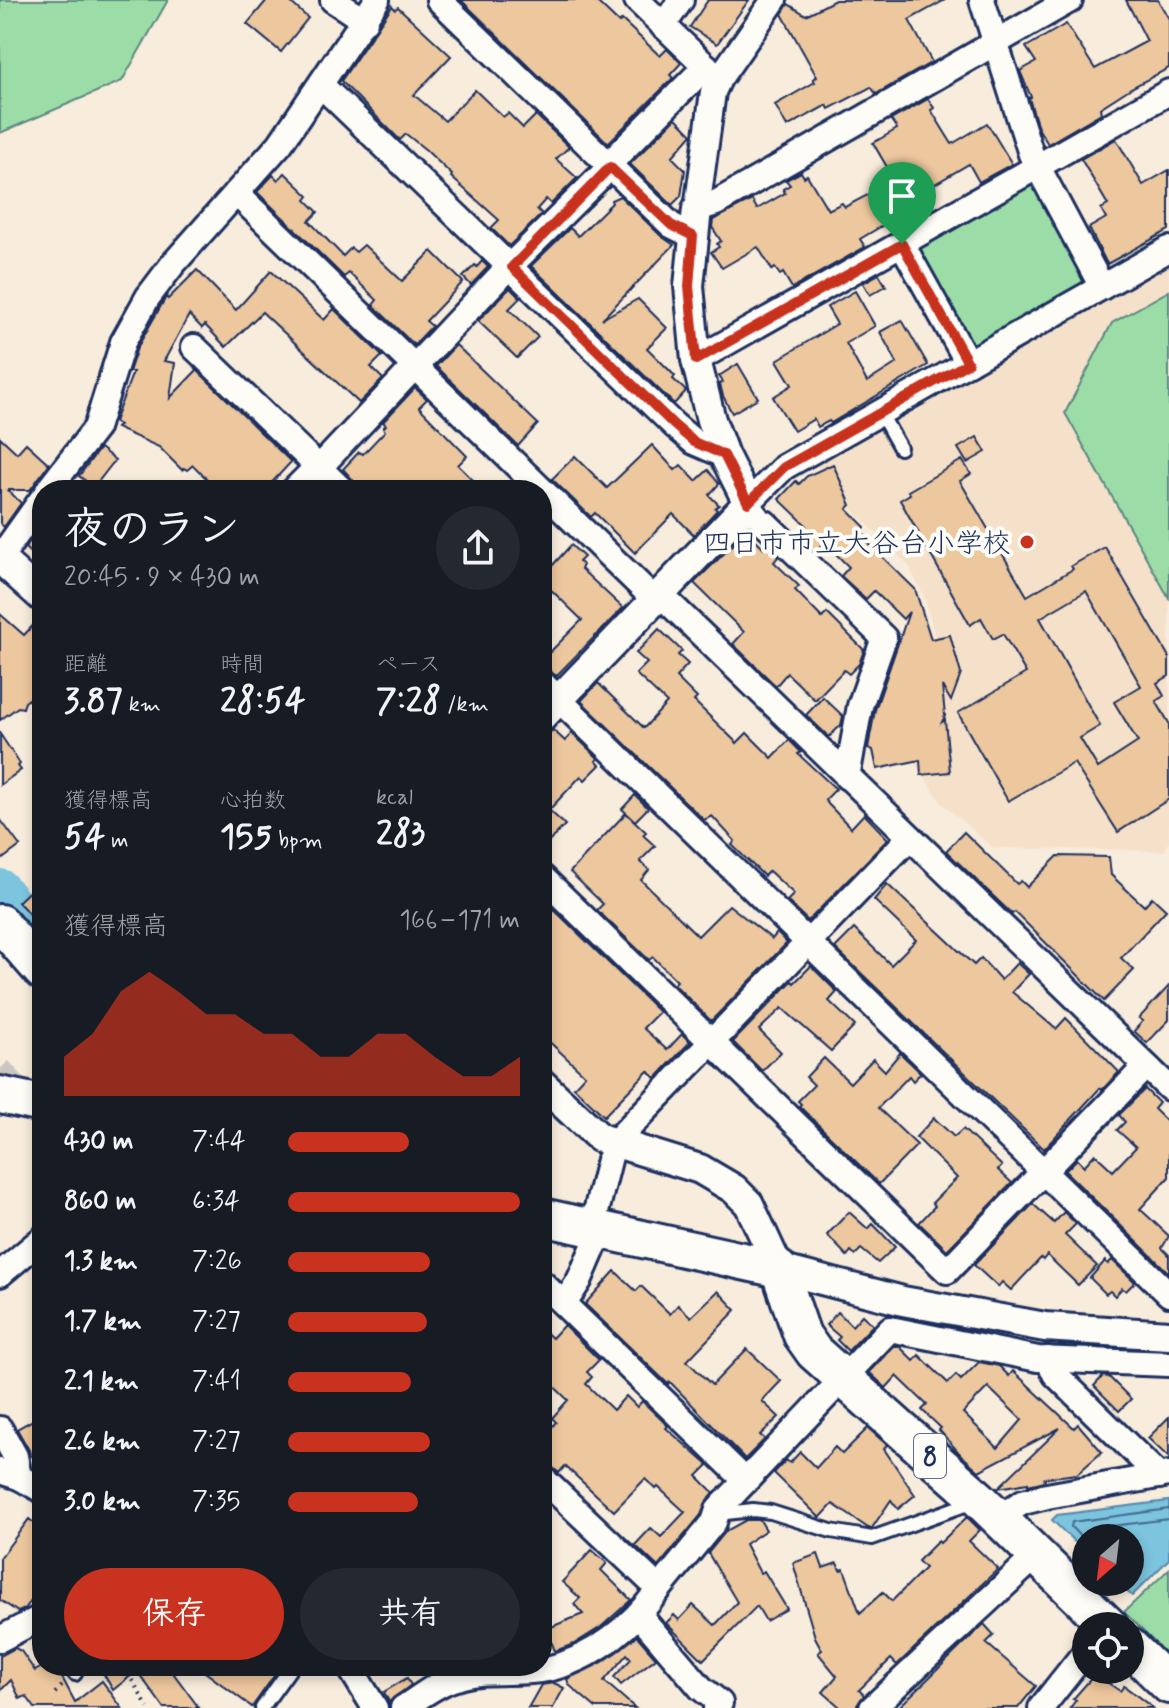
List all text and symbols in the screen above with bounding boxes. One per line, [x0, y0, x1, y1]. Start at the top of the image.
pin [868, 162, 936, 244]
icon: arrive [880, 174, 924, 218]
text: 夜のラン [64, 502, 240, 560]
button: share [436, 506, 520, 590]
place label: 四日市市立大谷台小学校 [703, 526, 1011, 563]
marker: 四日市市立大谷台小学校 [1018, 533, 1036, 551]
text: 20:45 · 9 × 430 m [64, 561, 260, 595]
text: 距離 [64, 651, 108, 679]
text: 時間 [220, 651, 264, 679]
text: ペース [376, 651, 441, 679]
text: 3.87 [64, 679, 123, 724]
text: 28:54 [220, 679, 305, 724]
text: 7:28 [376, 679, 441, 724]
text: km [123, 691, 161, 719]
text: /km [441, 691, 489, 719]
text: kcal [376, 784, 413, 812]
text: 獲得標高 [64, 787, 152, 815]
text: 心拍数 [220, 787, 286, 815]
text: 283 [376, 812, 425, 857]
text: 54 [64, 815, 105, 860]
text: 155 [220, 815, 272, 860]
text: m [105, 827, 129, 855]
text: bpm [272, 827, 322, 855]
text: 166–171 m [399, 904, 520, 938]
text: 獲得標高 [64, 910, 168, 944]
text: 430 m [64, 1125, 133, 1159]
text: 7:44 [192, 1125, 246, 1159]
text: 860 m [64, 1185, 136, 1219]
text: 6:34 [192, 1185, 240, 1219]
text: 1.3 km [64, 1245, 138, 1279]
text: 7:26 [192, 1245, 242, 1279]
text: 1.7 km [64, 1305, 142, 1339]
text: 7:27 [192, 1305, 241, 1339]
text: 2.1 km [64, 1365, 139, 1399]
text: 7:41 [192, 1365, 241, 1399]
text: 2.6 km [64, 1425, 140, 1459]
text: 7:27 [192, 1425, 241, 1459]
road number: 8 [914, 1434, 946, 1478]
text: 3.0 km [64, 1485, 141, 1519]
text: 7:35 [192, 1485, 240, 1519]
north arrow [1072, 1524, 1144, 1596]
map controls [1072, 1524, 1144, 1684]
button: 保存 [64, 1568, 284, 1660]
button: 共有 [300, 1568, 520, 1660]
button: locate [1072, 1612, 1144, 1684]

